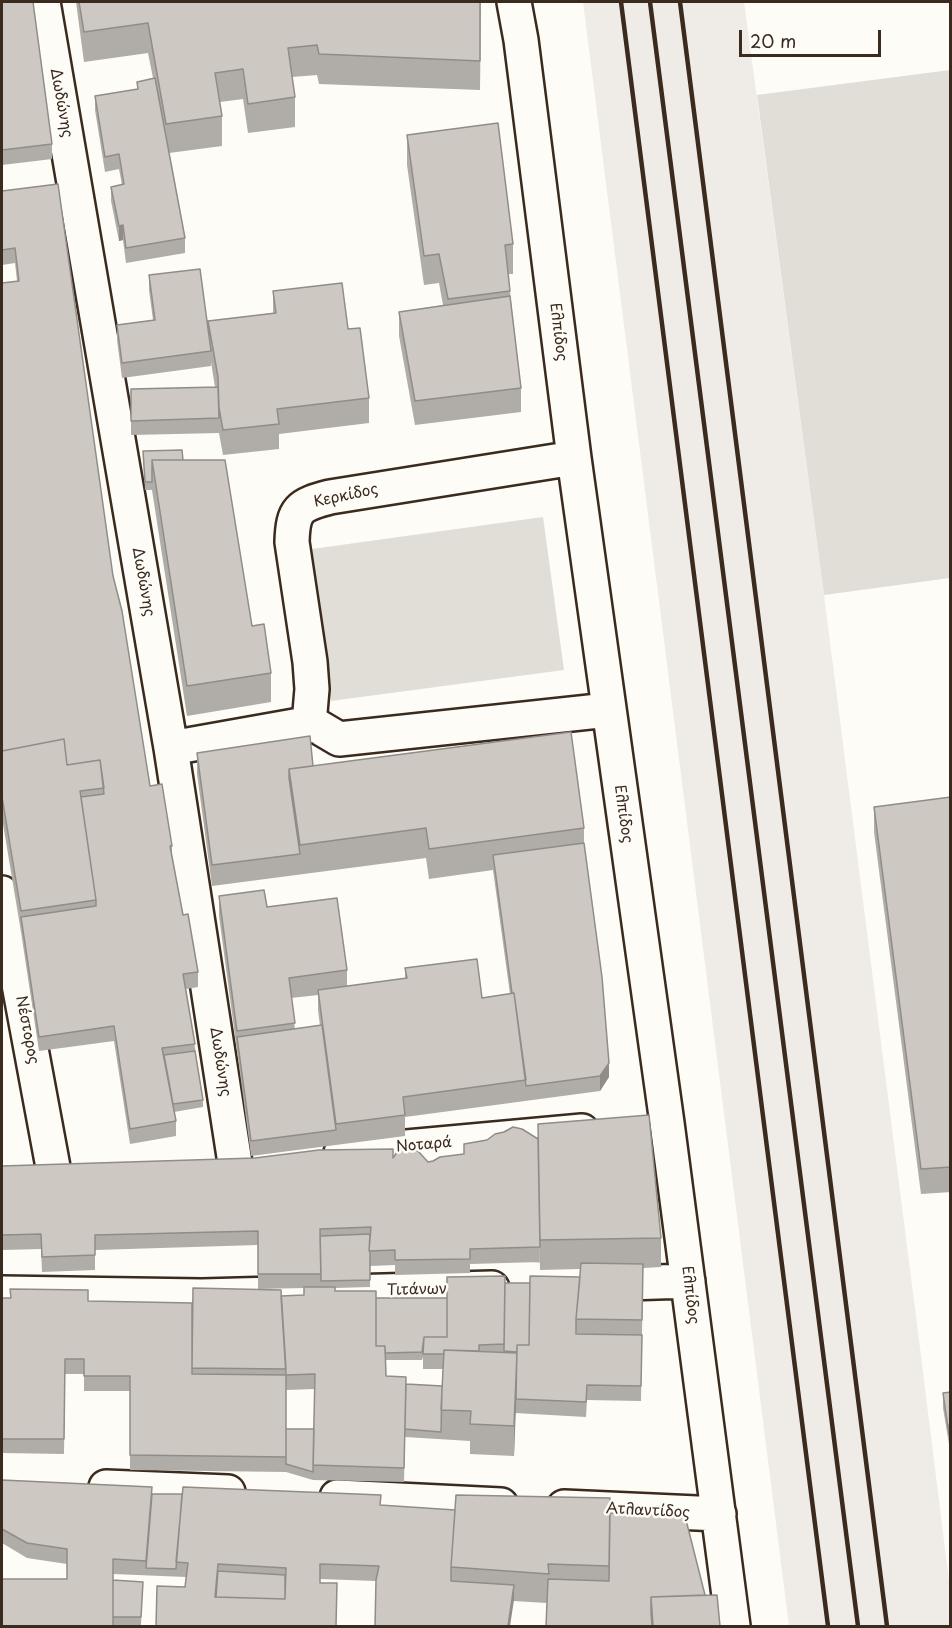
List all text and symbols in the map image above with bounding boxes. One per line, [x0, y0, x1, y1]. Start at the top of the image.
scale bar [742, 18, 884, 56]
text: 20 m [750, 27, 796, 54]
street label: Δωδώνης [46, 67, 76, 139]
street label: Ελπίδος [545, 302, 571, 362]
street label: Κερκίδος [312, 480, 380, 512]
street label: Δωδώνης [128, 546, 158, 618]
street label: Ελπίδος [610, 784, 636, 844]
street label: Νέστορος [12, 994, 42, 1066]
street label: Δωδώνης [206, 1026, 234, 1098]
street label: Νοταρά [395, 1134, 453, 1156]
street label: Ελπίδος [677, 1265, 703, 1325]
street label: Τιτάνων [387, 1280, 447, 1300]
street label: Ατλαντίδος [606, 1500, 690, 1522]

